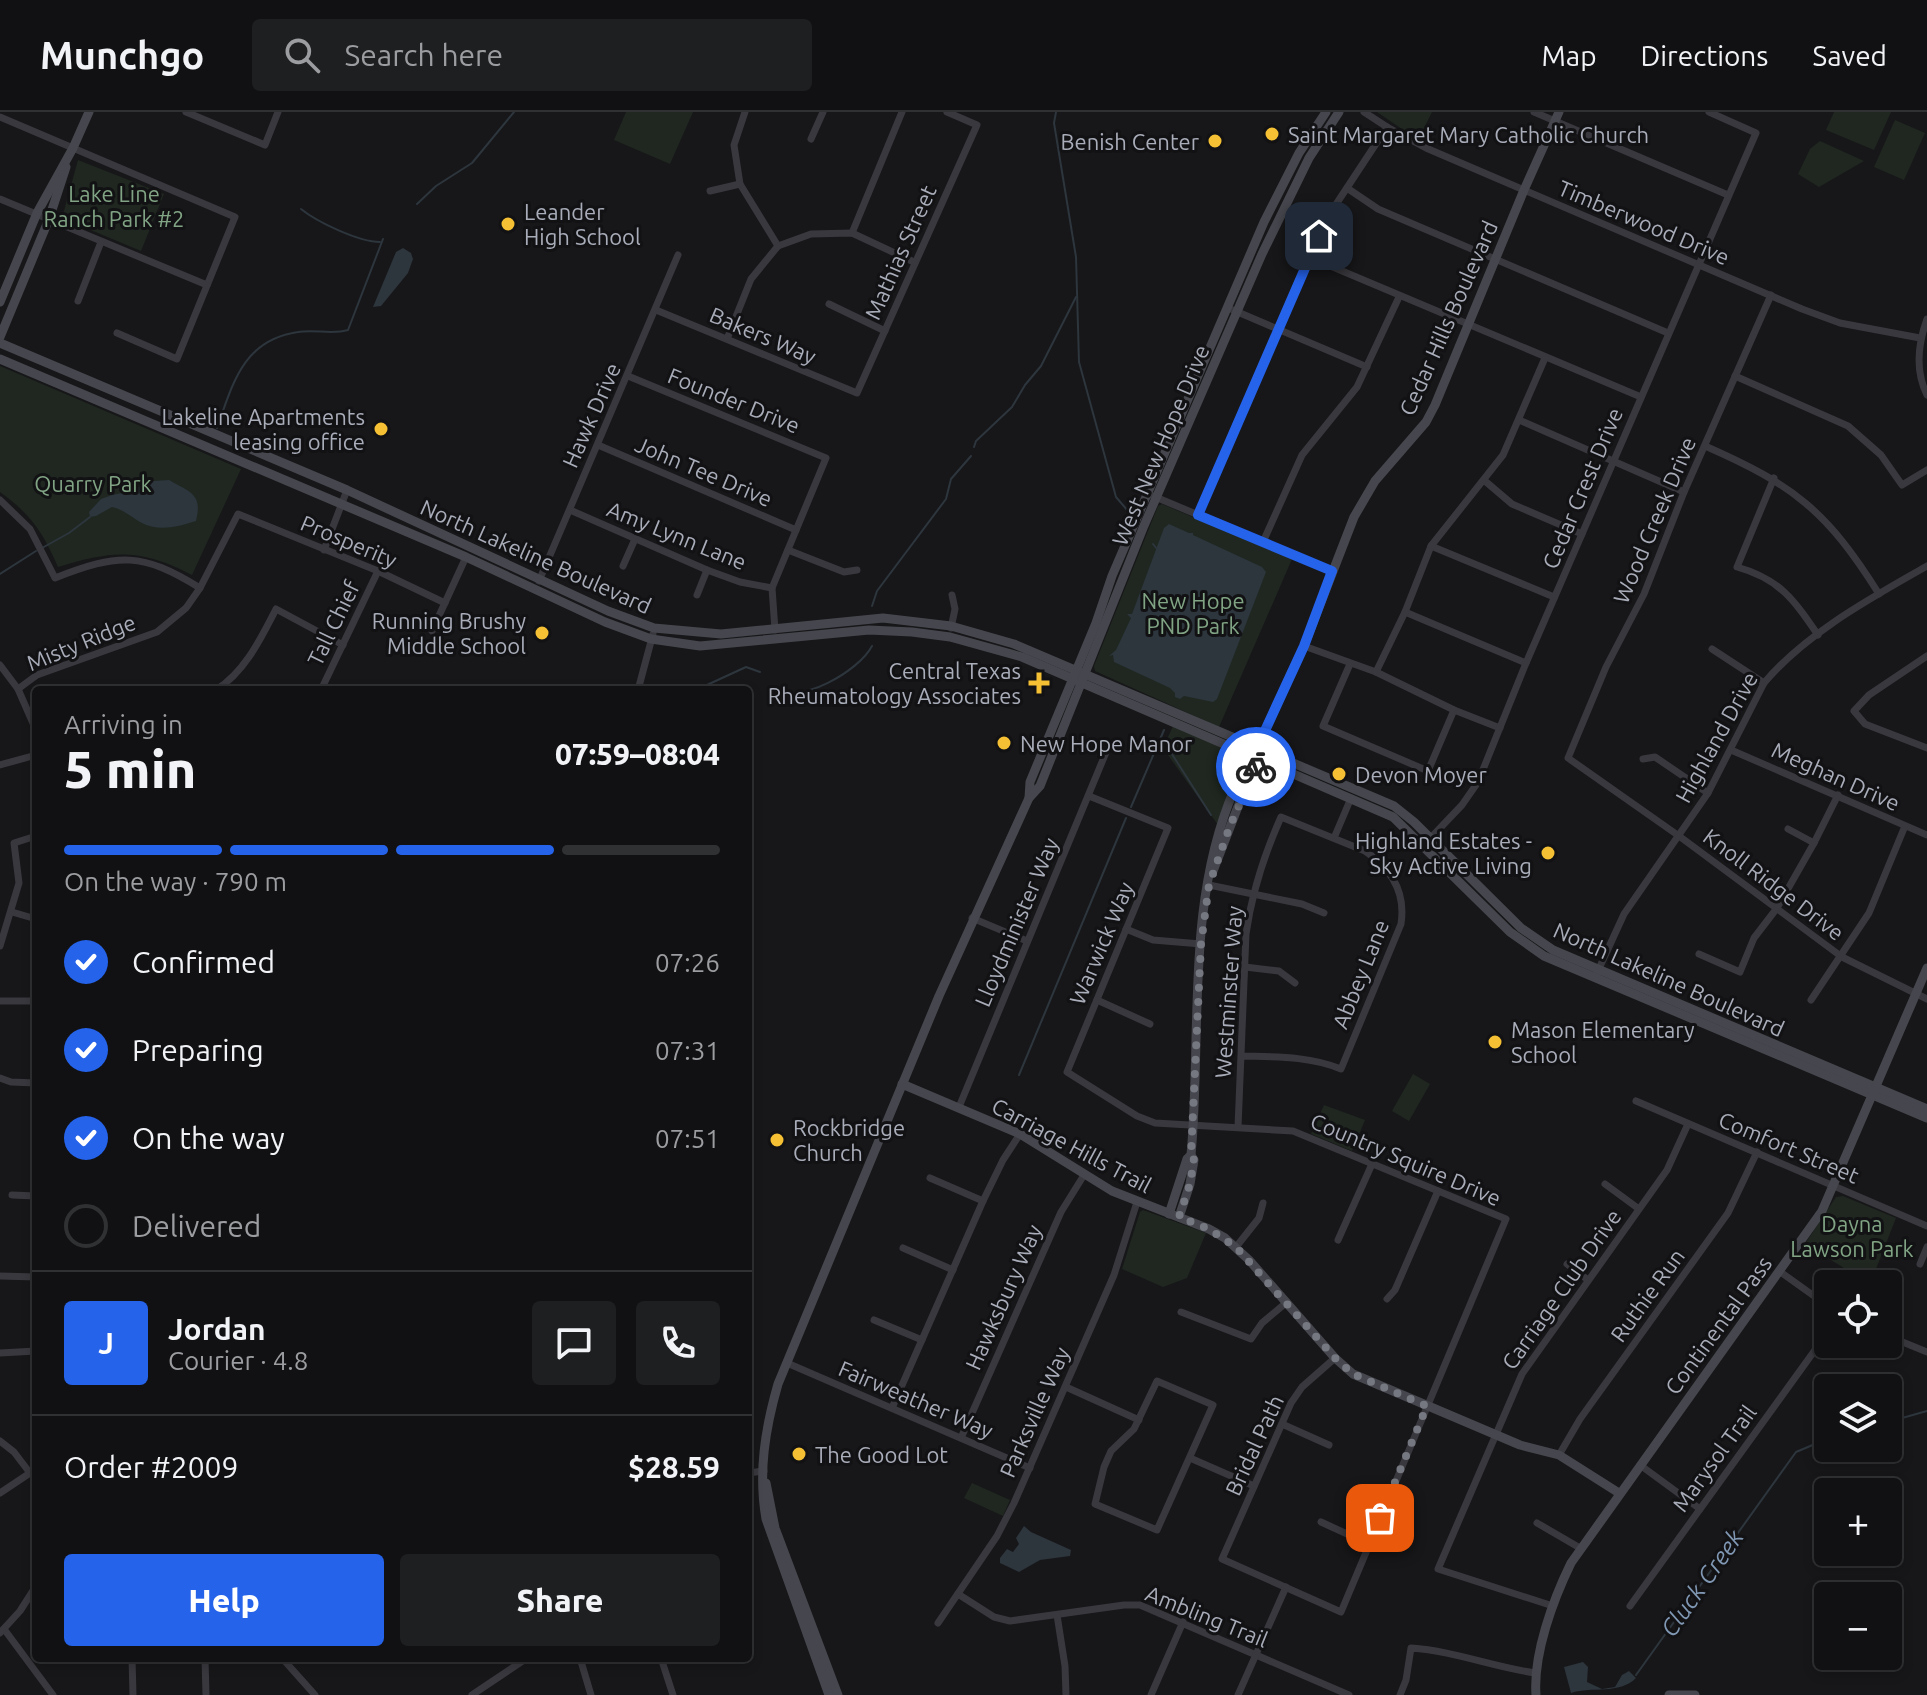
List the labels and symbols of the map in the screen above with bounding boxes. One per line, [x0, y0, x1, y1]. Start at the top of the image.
place label: Saint Margaret Mary Catholic Church [1288, 122, 1649, 147]
marker: Saint Margaret Mary Catholic Church [1263, 125, 1281, 143]
place label: Benish Center [1061, 129, 1200, 154]
marker: Benish Center [1206, 132, 1224, 150]
street label: Timberwood Drive [1555, 175, 1733, 269]
park label: Lake Line Ranch Park #2 [44, 181, 185, 231]
street label: Mathias Street [859, 181, 941, 323]
place label: Leander High School [524, 199, 641, 249]
pin [1285, 202, 1353, 270]
marker: Leander High School [499, 215, 517, 233]
street label: Cedar Hills Boulevard [1394, 217, 1502, 419]
street label: Bakers Way [706, 301, 820, 369]
street label: West New Hope Drive [1106, 341, 1214, 549]
street label: Hawk Drive [557, 359, 625, 471]
street label: Founder Drive [664, 362, 804, 438]
place label: Lakeline Apartments leasing office [161, 404, 365, 454]
street label: Cedar Crest Drive [1537, 404, 1627, 572]
marker: Lakeline Apartments leasing office [372, 420, 390, 438]
street label: John Tee Drive [632, 431, 776, 511]
street label: Wood Creek Drive [1608, 433, 1700, 607]
park label: Quarry Park [34, 471, 152, 496]
street label: North Lakeline Boulevard [417, 494, 655, 618]
street label: Amy Lynn Lane [604, 496, 750, 574]
street label: Prosperity [297, 510, 401, 573]
street label: Tall Chief [302, 576, 364, 669]
park label: New Hope PND Park [1141, 588, 1245, 638]
place label: Running Brushy Middle School [372, 608, 526, 658]
street label: Misty Ridge [23, 609, 139, 675]
marker: Running Brushy Middle School [533, 624, 551, 642]
place label: Central Texas Rheumatology Associates [768, 658, 1021, 708]
street label: Highland Drive [1670, 667, 1762, 807]
marker: Central Texas Rheumatology Associates [1028, 672, 1050, 694]
courier [1216, 727, 1296, 807]
place label: New Hope Manor [1020, 731, 1193, 756]
marker: New Hope Manor [995, 734, 1013, 752]
street label: Meghan Drive [1768, 737, 1904, 815]
place label: Devon Moyer [1355, 762, 1487, 787]
marker: Devon Moyer [1330, 765, 1348, 783]
street label: Knoll Ridge Drive [1699, 823, 1849, 945]
place label: Highland Estates - Sky Active Living [1355, 828, 1532, 878]
street label: Lloydminister Way [969, 833, 1063, 1010]
marker: Highland Estates - Sky Active Living [1539, 844, 1557, 862]
street label: Warwick Way [1064, 878, 1138, 1008]
street label: Westminster Way [1210, 905, 1247, 1079]
street label: Abbey Lane [1327, 916, 1393, 1032]
street label: North Lakeline Boulevard [1550, 917, 1788, 1041]
place label: Mason Elementary School [1511, 1017, 1695, 1067]
marker: Mason Elementary School [1486, 1033, 1504, 1051]
street label: Carriage Hills Trail [988, 1092, 1156, 1198]
street label: Comfort Street [1715, 1106, 1863, 1188]
street label: Country Squire Drive [1307, 1108, 1505, 1210]
place label: Rockbridge Church [793, 1115, 905, 1165]
marker: Rockbridge Church [768, 1131, 786, 1149]
street label: Carriage Club Drive [1496, 1204, 1626, 1374]
park label: Dayna Lawson Park [1790, 1211, 1914, 1261]
street label: Hawksbury Way [960, 1220, 1046, 1373]
street label: Ruthie Run [1605, 1244, 1689, 1346]
street label: Continental Pass [1660, 1251, 1776, 1399]
street label: Parksville Way [994, 1343, 1074, 1481]
street label: Fairweather Way [835, 1355, 997, 1443]
street label: Bridal Path [1220, 1391, 1288, 1499]
street label: Marysol Trail [1667, 1400, 1761, 1516]
place label: The Good Lot [815, 1442, 948, 1467]
marker: The Good Lot [790, 1445, 808, 1463]
pin [1346, 1484, 1414, 1552]
water label: Cluck Creek [1655, 1524, 1749, 1642]
street label: Ambling Trail [1142, 1580, 1272, 1652]

